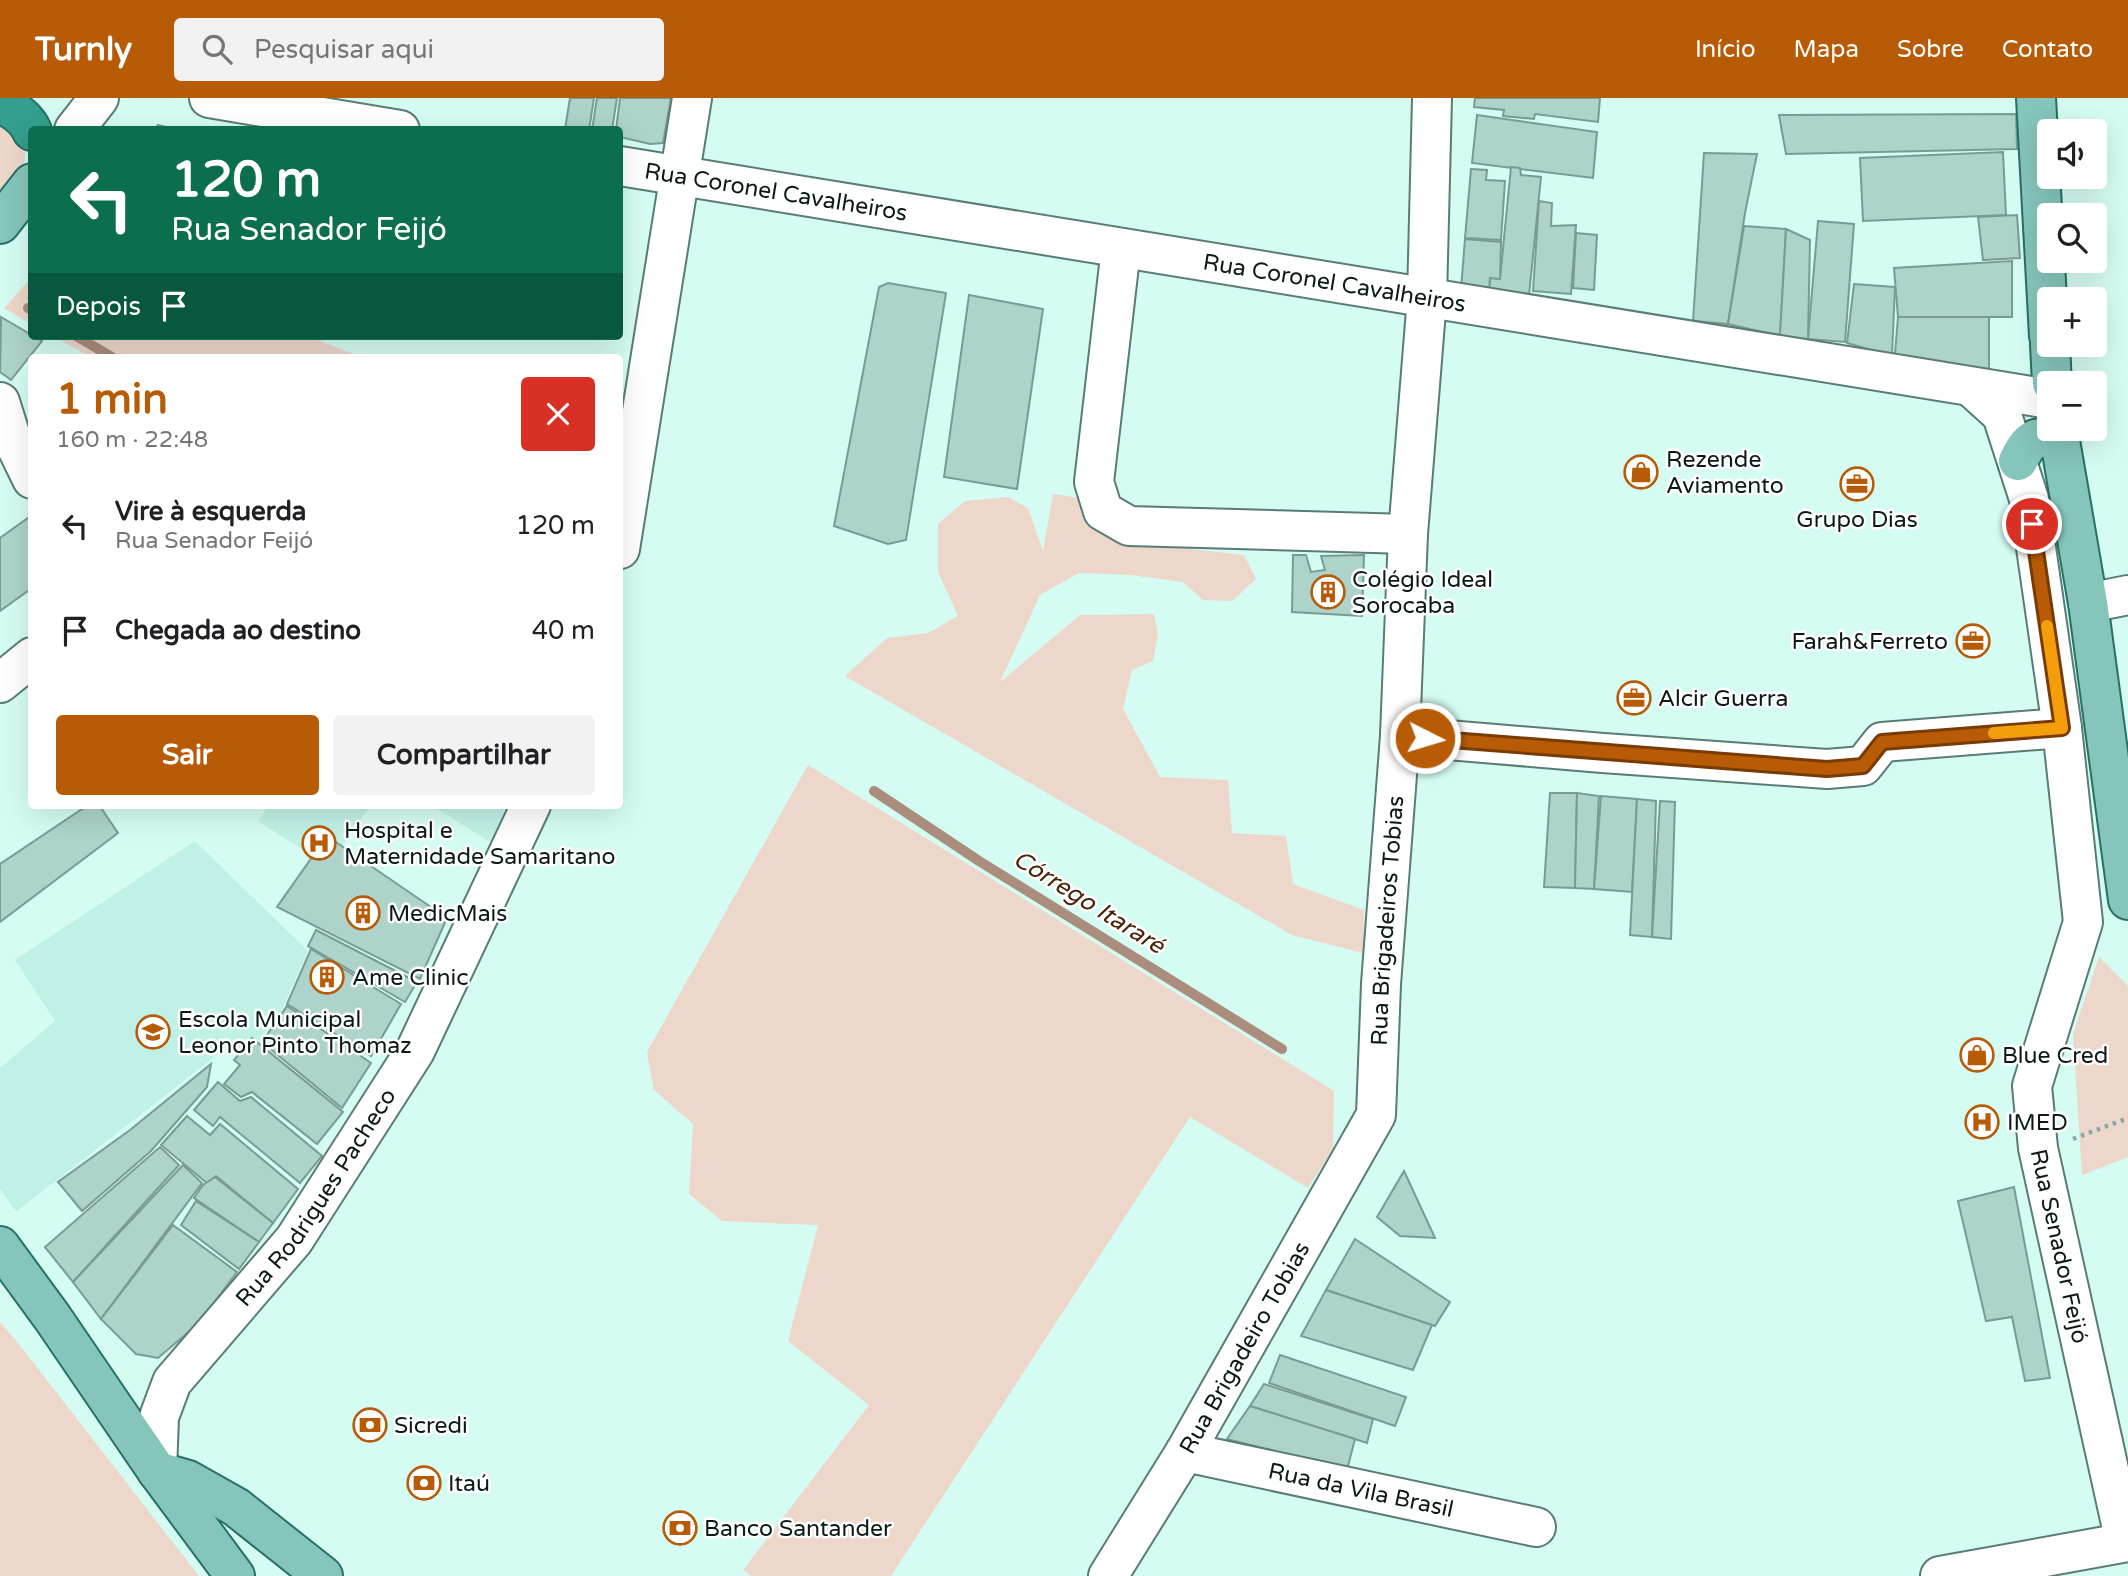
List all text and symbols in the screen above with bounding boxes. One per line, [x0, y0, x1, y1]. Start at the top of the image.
search box [174, 18, 664, 81]
text: Turnly [35, 30, 132, 69]
icon: search [198, 30, 236, 68]
text: Pesquisar aqui [254, 34, 434, 65]
text: Início [1695, 35, 1756, 64]
text: Mapa [1794, 35, 1859, 64]
text: Sobre [1897, 35, 1964, 64]
text: Contato [2002, 35, 2093, 64]
map controls [2037, 119, 2107, 441]
button: sound [2037, 119, 2107, 189]
text: 120 m [171, 151, 321, 210]
icon: left [56, 154, 147, 245]
street label: Rua Coronel Cavalheiros [642, 157, 909, 228]
button: search [2037, 203, 2107, 273]
text: Rua Senador Feijó [171, 211, 447, 249]
street label: Rua Coronel Cavalheiros [1201, 248, 1468, 319]
icon: arrive [155, 287, 193, 325]
button: + [2037, 287, 2107, 357]
text: Depois [56, 291, 141, 322]
button: − [2037, 371, 2107, 441]
text: 1 min [56, 374, 168, 425]
button: close [521, 377, 595, 451]
text: 160 m · 22:48 [56, 426, 208, 454]
place label: Rezende Aviamento [1666, 446, 1784, 500]
shop icon: Rezende Aviamento [1622, 453, 1660, 491]
office icon: Grupo Dias [1838, 465, 1876, 503]
pin [2002, 494, 2062, 554]
text: Vire à esquerda [115, 496, 306, 527]
icon: arrive [2013, 505, 2051, 543]
place label: Grupo Dias [1796, 506, 1918, 534]
icon: left [56, 507, 94, 545]
text: 120 m [515, 510, 595, 541]
text: Rua Senador Feijó [115, 527, 313, 555]
place label: Colégio Ideal Sorocaba [1352, 566, 1493, 620]
building icon: Colégio Ideal Sorocaba [1309, 573, 1347, 611]
icon: arrive [56, 612, 94, 650]
text: Chegada ao destino [115, 615, 361, 646]
text: 40 m [532, 615, 595, 646]
office icon: Farah&Ferreto [1954, 622, 1992, 660]
place label: Farah&Ferreto [1791, 628, 1948, 656]
office icon: Alcir Guerra [1615, 679, 1653, 717]
place label: Alcir Guerra [1658, 685, 1789, 713]
position arrow [1388, 701, 1462, 775]
button: Sair [56, 715, 319, 795]
button: Compartilhar [333, 715, 595, 795]
street label: Rua Brigadeiros Tobias [1366, 795, 1410, 1046]
place label: Hospital e Maternidade Samaritano [344, 817, 615, 871]
hospital icon: Hospital e Maternidade Samaritano [300, 824, 338, 862]
water label: Córrego Itararé [1008, 844, 1171, 961]
building icon: MedicMais [344, 894, 382, 932]
place label: MedicMais [388, 900, 507, 928]
building icon: Ame Clinic [308, 958, 346, 996]
place label: Ame Clinic [352, 964, 469, 992]
place label: Escola Municipal Leonor Pinto Thomaz [178, 1006, 412, 1060]
school or university icon: Escola Municipal Leonor Pinto Thomaz [134, 1013, 172, 1051]
shop icon: Blue Cred [1958, 1036, 1996, 1074]
place label: Blue Cred [2002, 1042, 2108, 1070]
street label: Rua Rodrigues Pacheco [230, 1083, 402, 1313]
hospital icon: IMED [1963, 1103, 2001, 1141]
place label: IMED [2007, 1109, 2068, 1137]
street label: Rua Senador Feijó [2024, 1146, 2094, 1346]
street label: Rua Brigadeiro Tobias [1174, 1237, 1316, 1459]
bank icon: Sicredi [351, 1406, 389, 1444]
place label: Sicredi [394, 1412, 468, 1440]
street label: Rua da Vila Brasil [1266, 1457, 1456, 1524]
bank icon: Itaú [405, 1464, 443, 1502]
place label: Itaú [448, 1470, 490, 1498]
bank icon: Banco Santander [661, 1509, 699, 1547]
place label: Banco Santander [704, 1515, 892, 1543]

